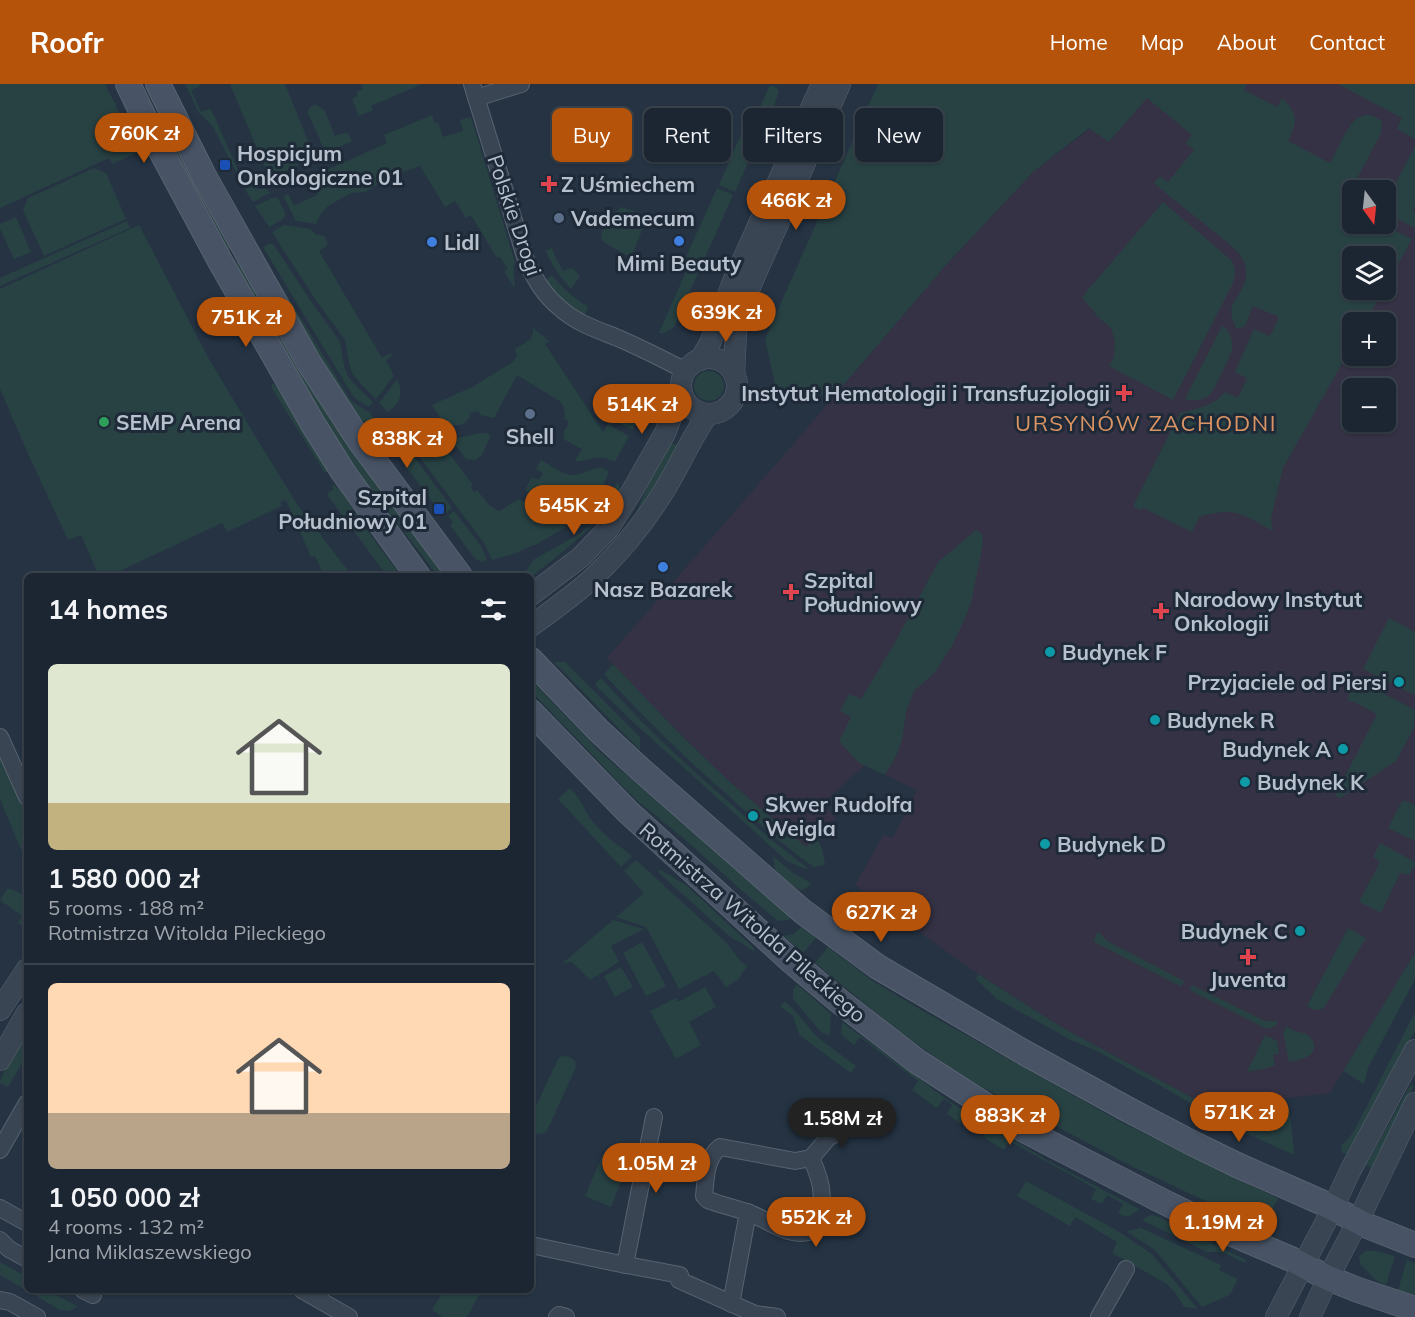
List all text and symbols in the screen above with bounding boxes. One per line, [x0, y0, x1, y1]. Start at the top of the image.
text: Roofr [30, 25, 104, 60]
text: Home [1050, 29, 1108, 55]
text: Map [1141, 29, 1184, 55]
text: About [1217, 29, 1276, 55]
text: Contact [1309, 29, 1385, 55]
chip: Buy [552, 108, 632, 162]
chip: Rent [644, 108, 731, 162]
chip: Filters [743, 108, 843, 162]
chip: New [855, 108, 943, 162]
pin: 760K zł [89, 113, 199, 164]
text: 760K zł [109, 120, 179, 145]
place label: Hospicjum Onkologiczne 01 [237, 140, 403, 190]
street label: Polskie Drogi [482, 151, 548, 279]
marker: Hospicjum Onkologiczne 01 [218, 158, 232, 172]
place label: Z Uśmiechem [561, 171, 695, 197]
marker: Z Uśmiechem [542, 177, 556, 191]
pin: 466K zł [741, 180, 851, 231]
north arrow [1342, 180, 1396, 234]
map controls [1342, 180, 1396, 432]
text: 466K zł [761, 187, 831, 212]
place label: Vademecum [570, 205, 695, 231]
marker: Vademecum [552, 211, 566, 225]
place label: Lidl [444, 229, 480, 255]
marker: Mimi Beauty [672, 234, 686, 248]
marker: Lidl [425, 235, 439, 249]
button: layers [1342, 246, 1396, 300]
place label: Mimi Beauty [617, 250, 742, 276]
pin: 639K zł [671, 292, 781, 343]
pin: 751K zł [191, 297, 301, 348]
text: 639K zł [691, 299, 761, 324]
text: 751K zł [211, 304, 281, 329]
button: + [1342, 312, 1396, 366]
button: − [1342, 378, 1396, 432]
place label: Instytut Hematologii i Transfuzjologii [741, 380, 1110, 406]
pin: 514K zł [587, 384, 697, 435]
marker: Instytut Hematologii i Transfuzjologii [1115, 384, 1133, 402]
text: 514K zł [607, 391, 677, 416]
marker: Shell [523, 407, 537, 421]
place label: SEMP Arena [116, 409, 241, 435]
district label: URSYNÓW ZACHODNI [1015, 409, 1277, 437]
marker: SEMP Arena [97, 415, 111, 429]
pin: 838K zł [352, 418, 462, 469]
place label: Shell [506, 423, 554, 449]
text: 838K zł [372, 425, 442, 450]
place label: Szpital Południowy 01 [278, 484, 427, 534]
pin: 545K zł [519, 485, 629, 536]
text: 545K zł [539, 492, 609, 517]
marker: Szpital Południowy 01 [432, 502, 446, 516]
marker: Nasz Bazarek [656, 560, 670, 574]
place label: Szpital Południowy [804, 567, 922, 617]
place label: Nasz Bazarek [594, 576, 733, 602]
marker: Szpital Południowy [782, 583, 800, 601]
place label: Narodowy Instytut Onkologii [1174, 586, 1362, 636]
text: 14 homes [48, 593, 168, 626]
icon: filters [477, 593, 510, 626]
marker: Narodowy Instytut Onkologii [1152, 602, 1170, 620]
place label: Budynek F [1062, 639, 1167, 665]
marker: Budynek F [1043, 645, 1057, 659]
place label: Przyjaciele od Piersi [1187, 669, 1387, 695]
marker: Przyjaciele od Piersi [1392, 675, 1406, 689]
icon: home [225, 703, 333, 811]
place label: Budynek R [1167, 707, 1275, 733]
marker: Budynek R [1148, 713, 1162, 727]
place label: Budynek A [1222, 736, 1331, 762]
marker: Budynek A [1336, 742, 1350, 756]
place label: Budynek K [1257, 769, 1365, 795]
marker: Budynek K [1238, 775, 1252, 789]
place label: Skwer Rudolfa Weigla [765, 791, 912, 841]
marker: Skwer Rudolfa Weigla [746, 809, 760, 823]
street label: Rotmistrza Witolda Pileckiego [634, 816, 872, 1028]
place label: Budynek D [1057, 831, 1166, 857]
marker: Budynek D [1038, 837, 1052, 851]
text: 1 580 000 zł [48, 862, 199, 895]
pin: 627K zł [826, 892, 936, 943]
text: 5 rooms · 188 m² [48, 895, 204, 920]
text: 627K zł [846, 899, 916, 924]
place label: Budynek C [1181, 918, 1288, 944]
text: Rotmistrza Witolda Pileckiego [48, 920, 326, 945]
marker: Budynek C [1293, 924, 1307, 938]
marker: Juventa [1241, 950, 1255, 964]
place label: Juventa [1210, 966, 1286, 992]
icon: home [225, 1022, 333, 1130]
pin: 571K zł [1184, 1092, 1294, 1143]
pin: 883K zł [955, 1095, 1065, 1146]
pin: 1.58M zł [780, 1098, 904, 1149]
text: 571K zł [1204, 1099, 1274, 1124]
text: 883K zł [975, 1102, 1045, 1127]
text: 1.58M zł [802, 1105, 882, 1130]
pin: 1.05M zł [594, 1143, 718, 1194]
text: 1.05M zł [616, 1150, 696, 1175]
text: 1 050 000 zł [48, 1181, 199, 1214]
pin: 552K zł [761, 1197, 871, 1248]
pin: 1.19M zł [1161, 1202, 1285, 1253]
text: 552K zł [781, 1204, 851, 1229]
text: 1.19M zł [1183, 1209, 1263, 1234]
text: 4 rooms · 132 m² [48, 1214, 204, 1239]
text: Jana Miklaszewskiego [48, 1239, 252, 1264]

